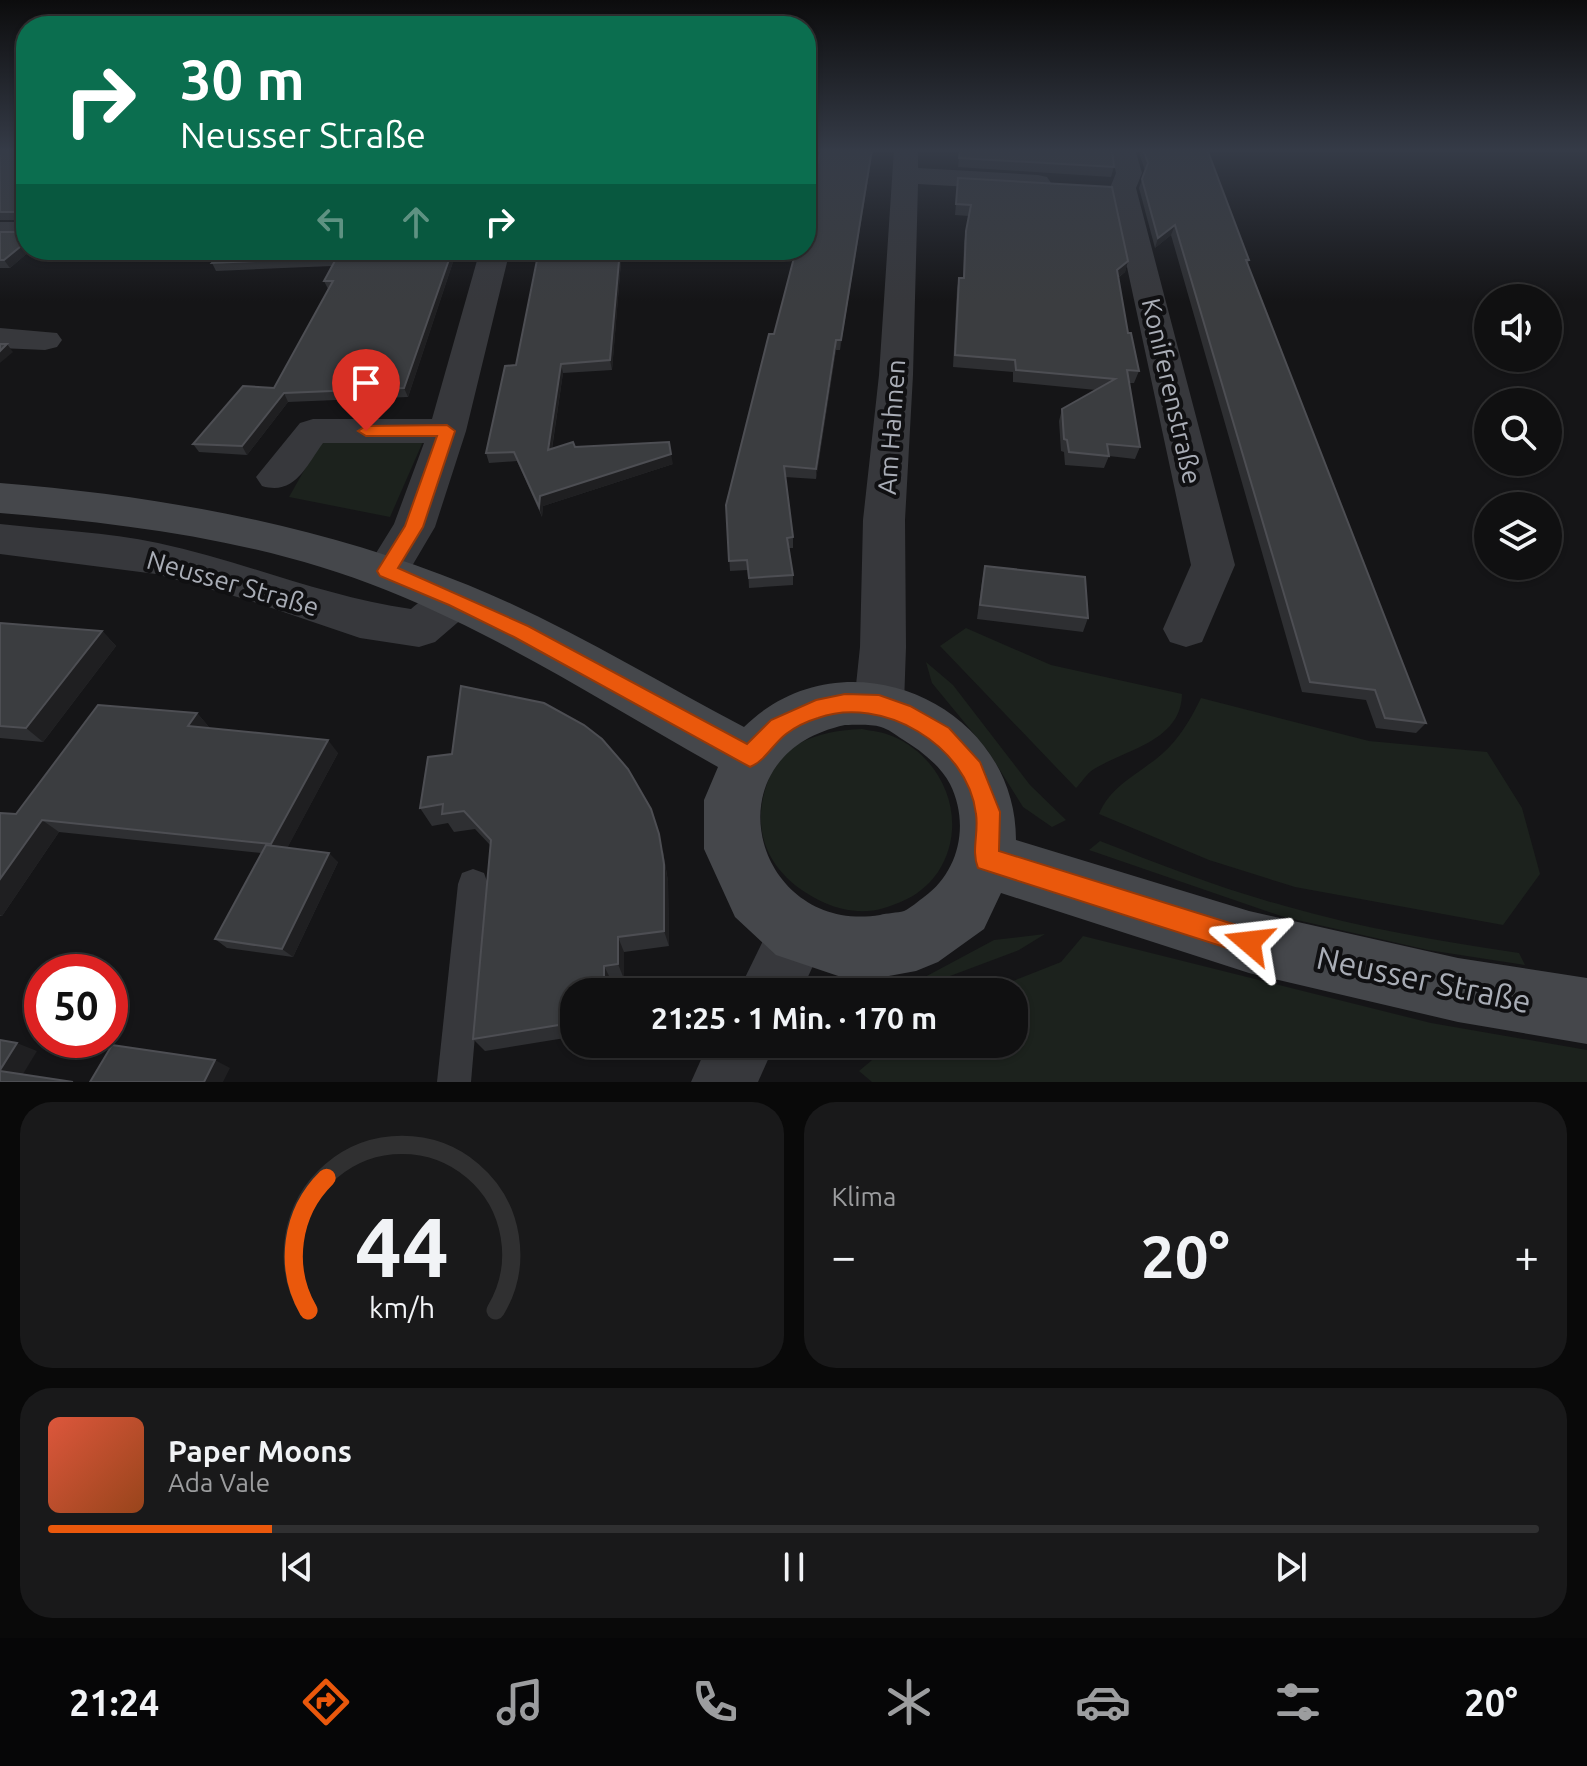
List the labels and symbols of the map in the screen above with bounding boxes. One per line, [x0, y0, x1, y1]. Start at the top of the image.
street label: Koniferenstraße [1137, 295, 1207, 487]
pin [332, 349, 400, 431]
street label: Am Hahnen [872, 358, 910, 496]
street label: Neusser Straße [144, 545, 322, 621]
position arrow [1207, 900, 1291, 984]
street label: Neusser Straße [1313, 939, 1535, 1019]
speed limit sign: 50 [24, 954, 128, 1058]

